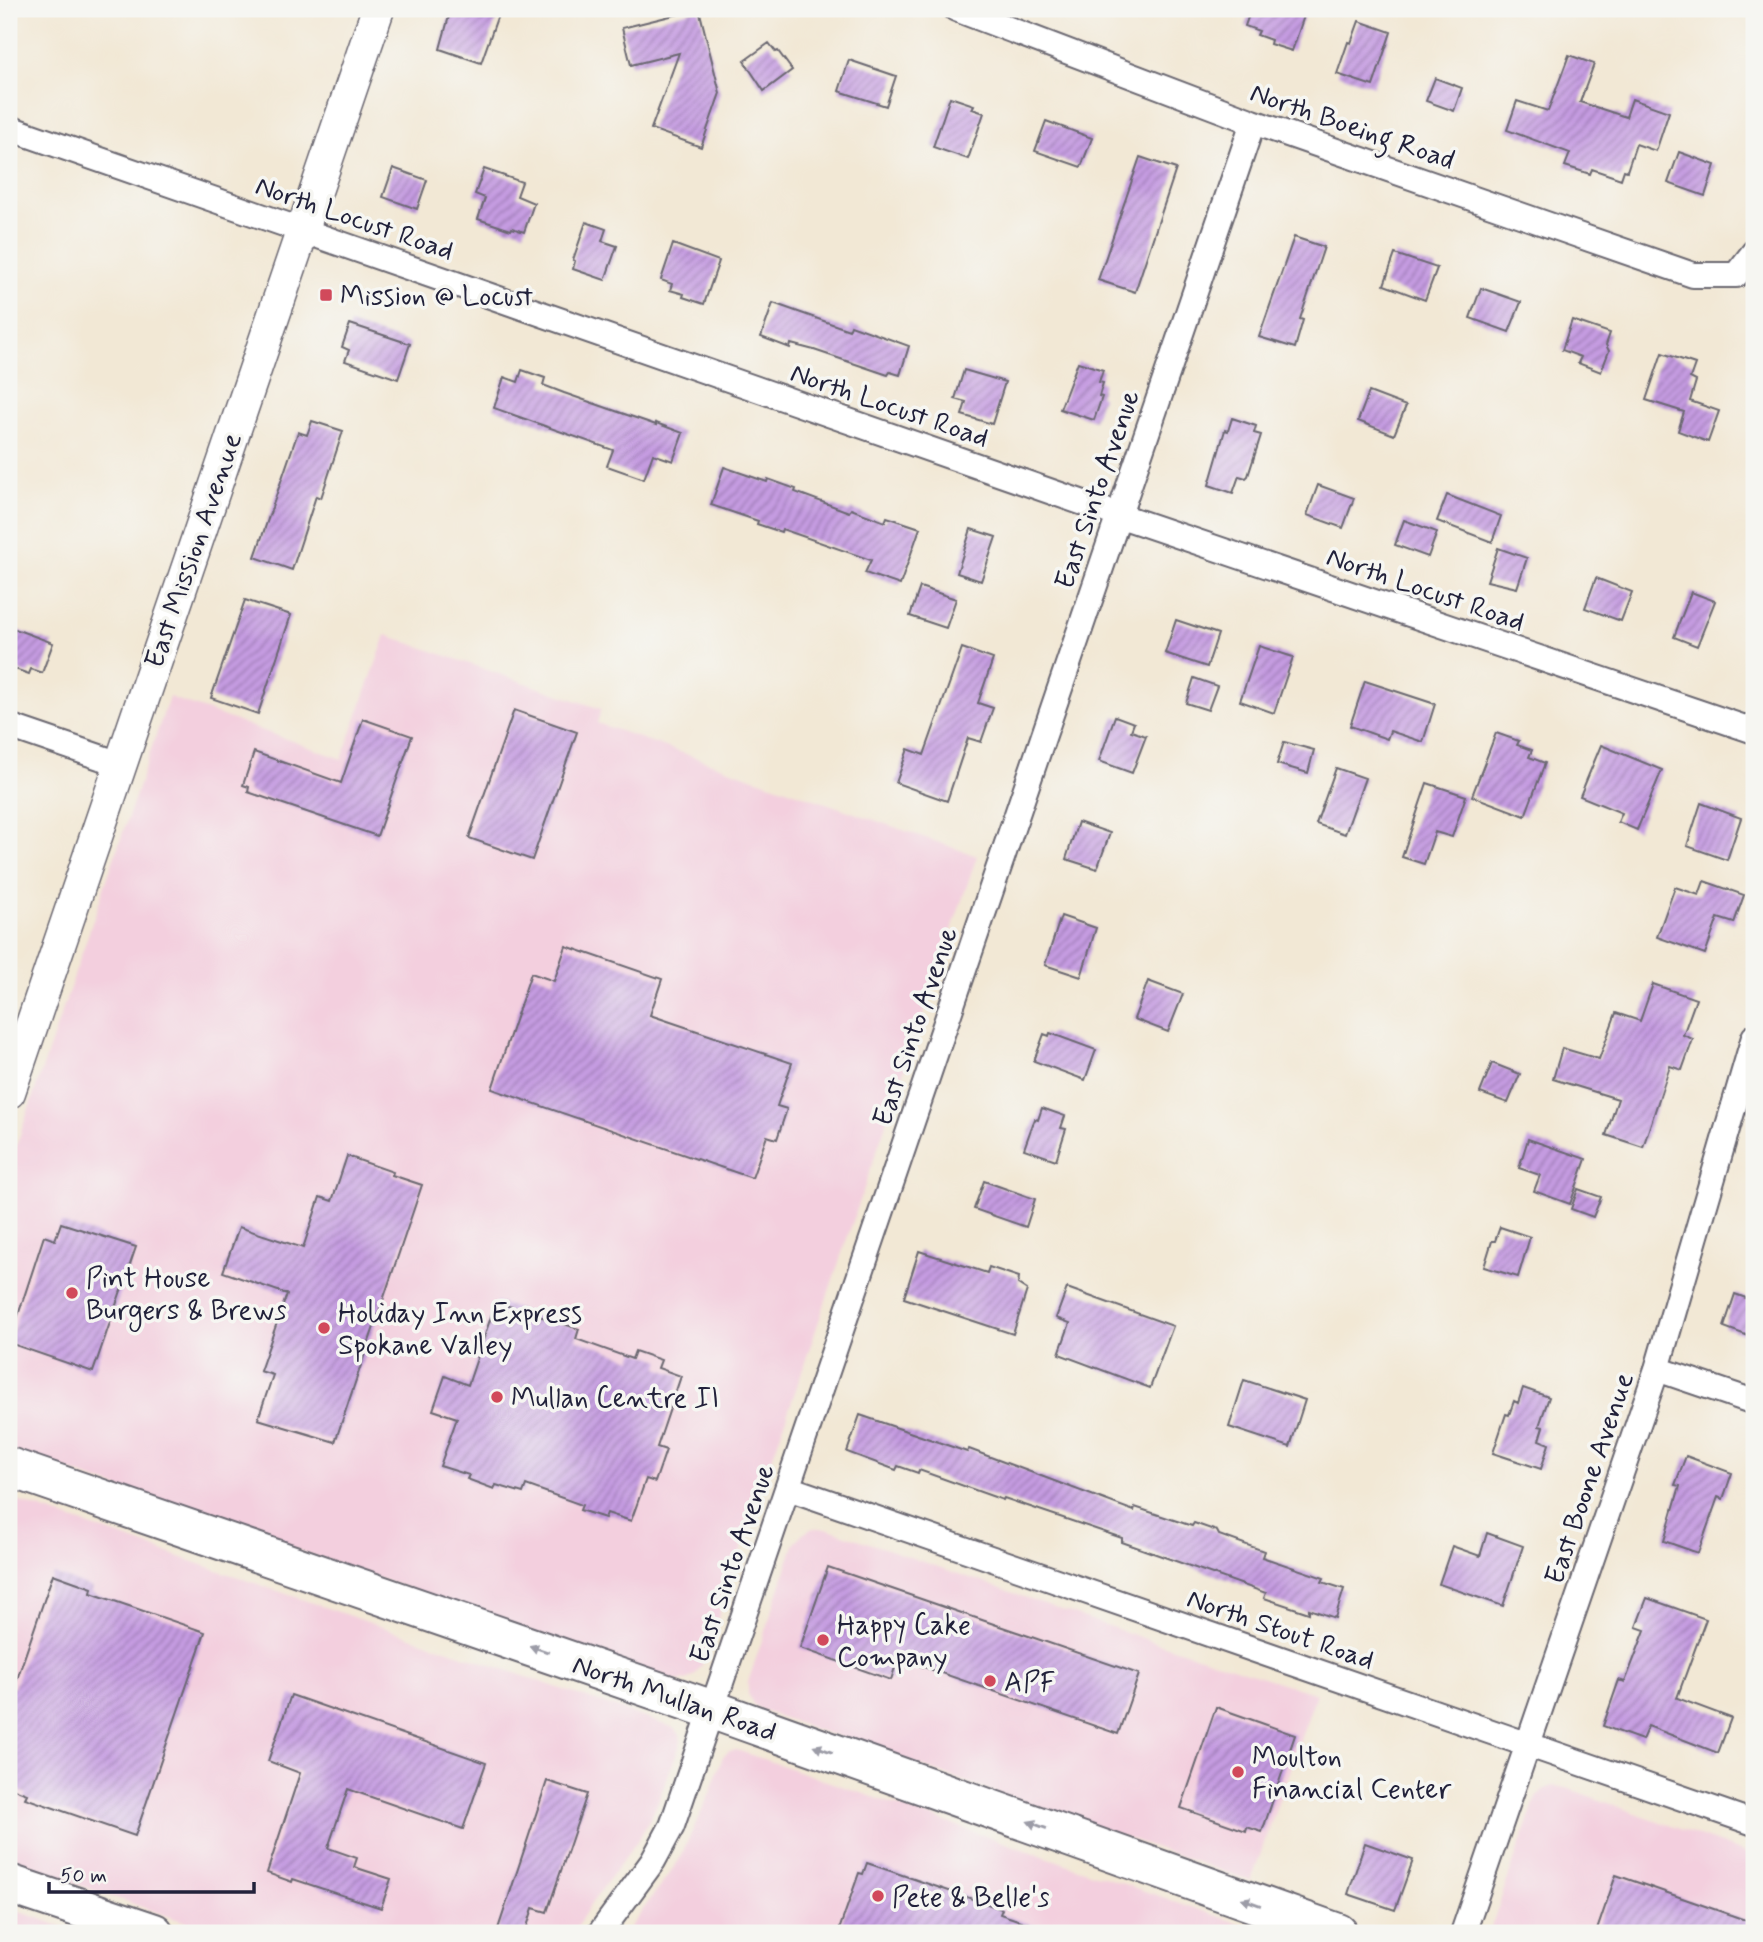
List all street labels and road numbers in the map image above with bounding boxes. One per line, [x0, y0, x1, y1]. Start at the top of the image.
street label: North Boeing Road [1244, 75, 1459, 183]
street label: North Locust Road [250, 168, 458, 271]
street label: North Locust Road [785, 355, 993, 458]
street label: East Sinto Avenue [1047, 385, 1150, 594]
street label: East Mission Avenue [137, 428, 252, 673]
street label: North Locust Road [1321, 539, 1529, 642]
street label: East Sinto Avenue [865, 922, 968, 1131]
street label: East Boone Avenue [1537, 1368, 1644, 1590]
street label: East Sinto Avenue [682, 1459, 785, 1668]
street label: North Stout Road [1182, 1581, 1379, 1680]
street label: North Mullan Road [567, 1647, 781, 1752]

